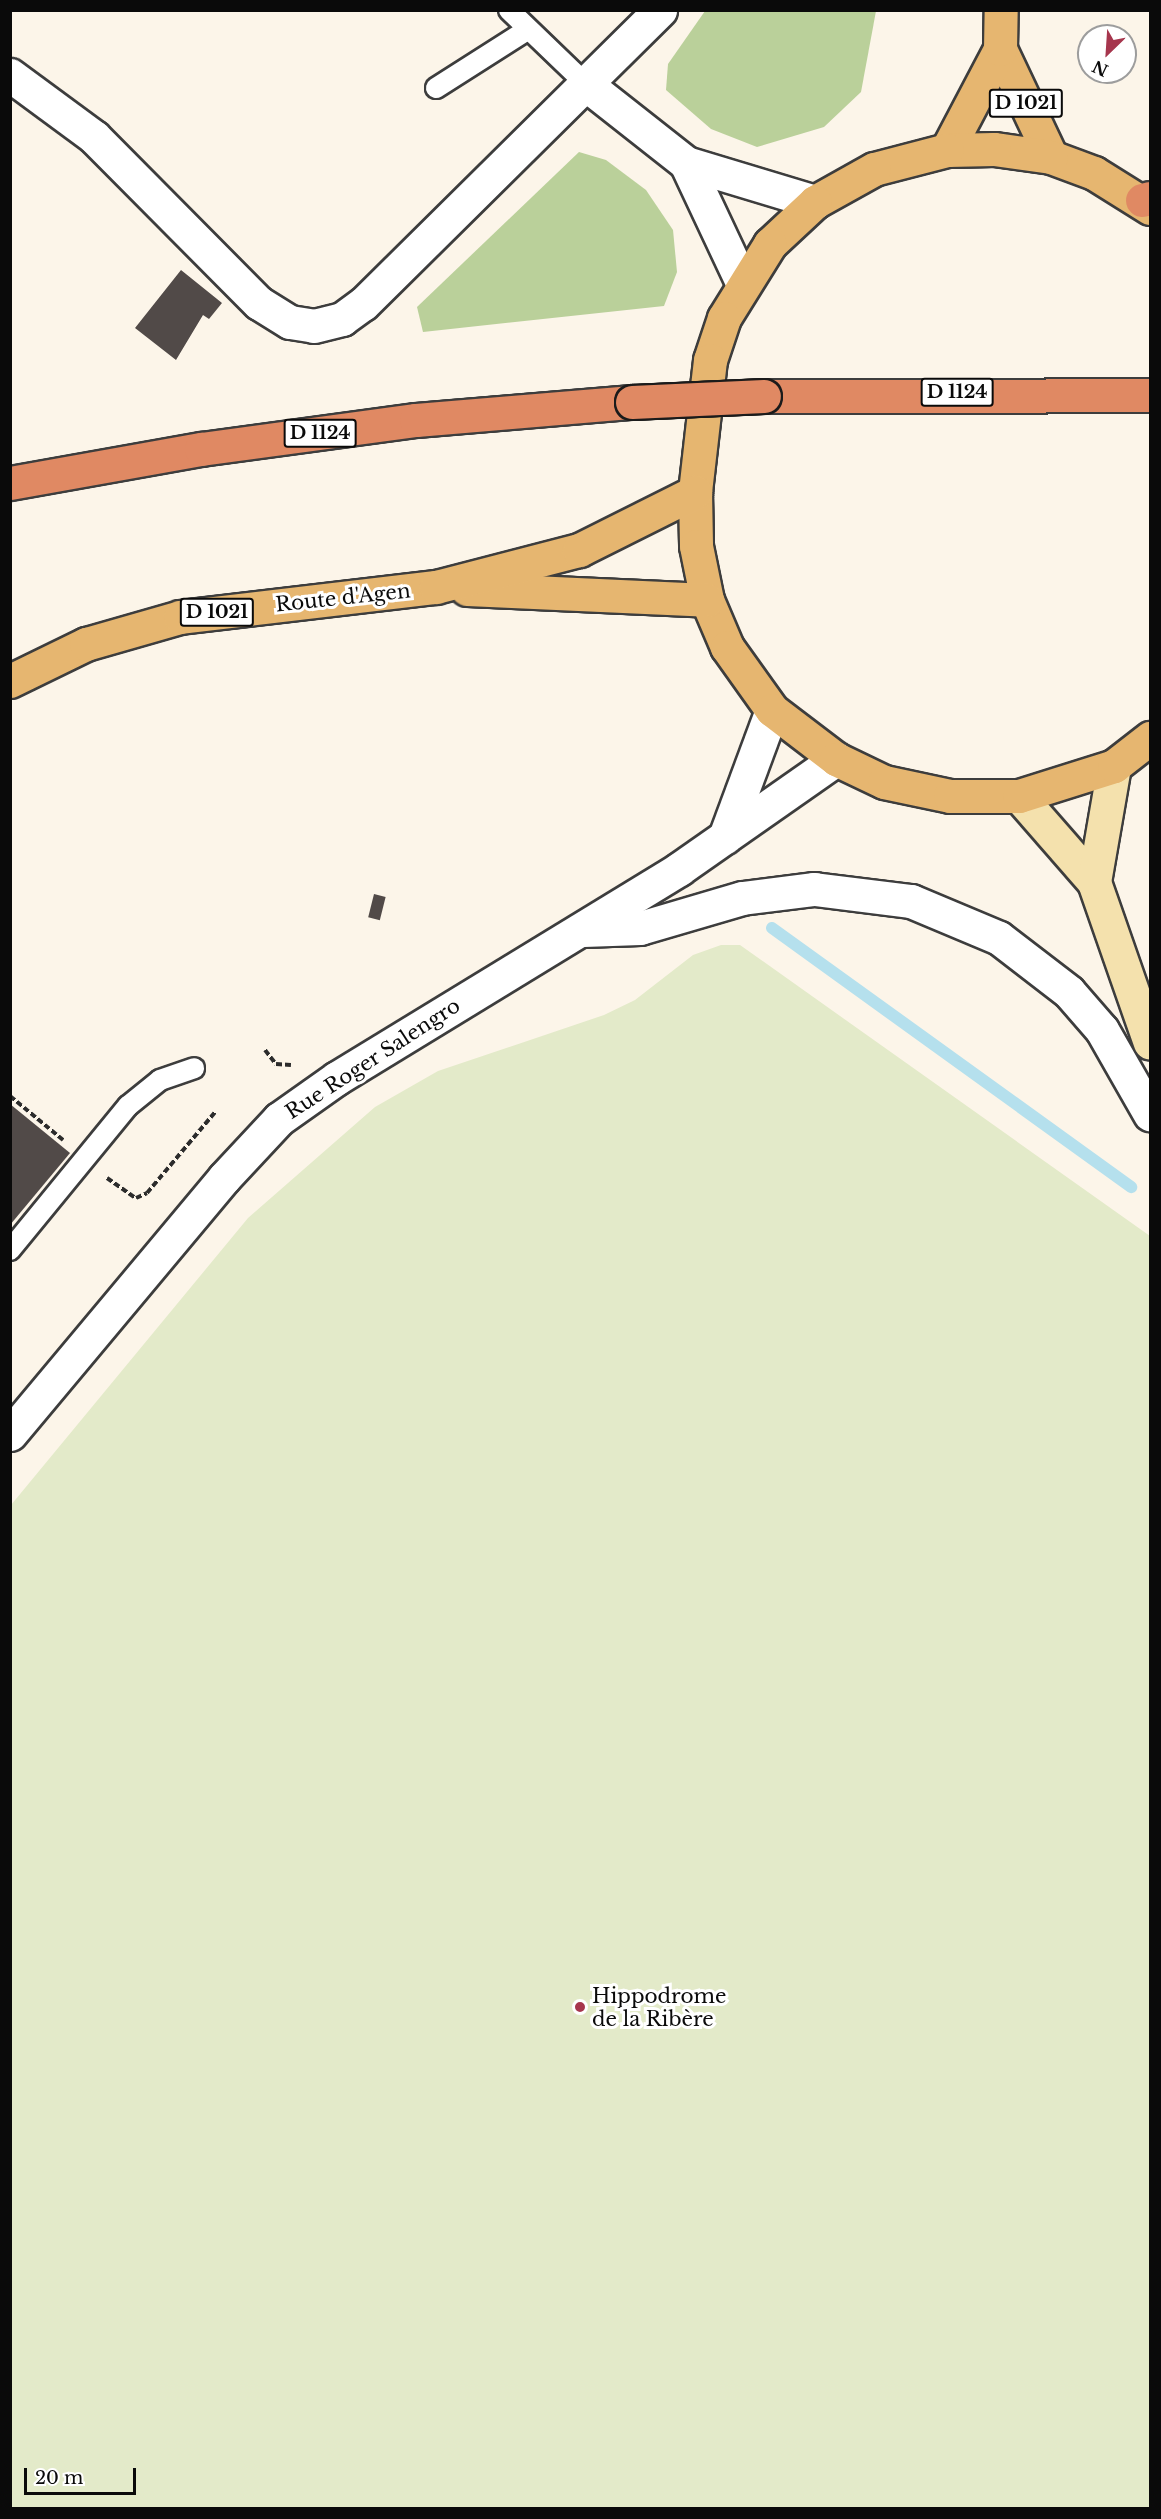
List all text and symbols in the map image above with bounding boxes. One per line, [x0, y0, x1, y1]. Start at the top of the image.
north arrow [1077, 24, 1137, 84]
text: N [1089, 56, 1111, 81]
road number: D 1021 [988, 88, 1064, 118]
road number: D 1124 [920, 377, 994, 407]
road number: D 1124 [282, 418, 358, 448]
street label: Route d'Agen [274, 579, 412, 617]
road number: D 1021 [180, 597, 254, 627]
street label: Rue Roger Salengro [281, 993, 465, 1125]
place label: Hippodrome de la Ribère [592, 1984, 726, 2031]
marker: Hippodrome de la Ribère [573, 2000, 587, 2014]
scale bar [27, 2456, 140, 2494]
text: 20 m [35, 2467, 83, 2489]

